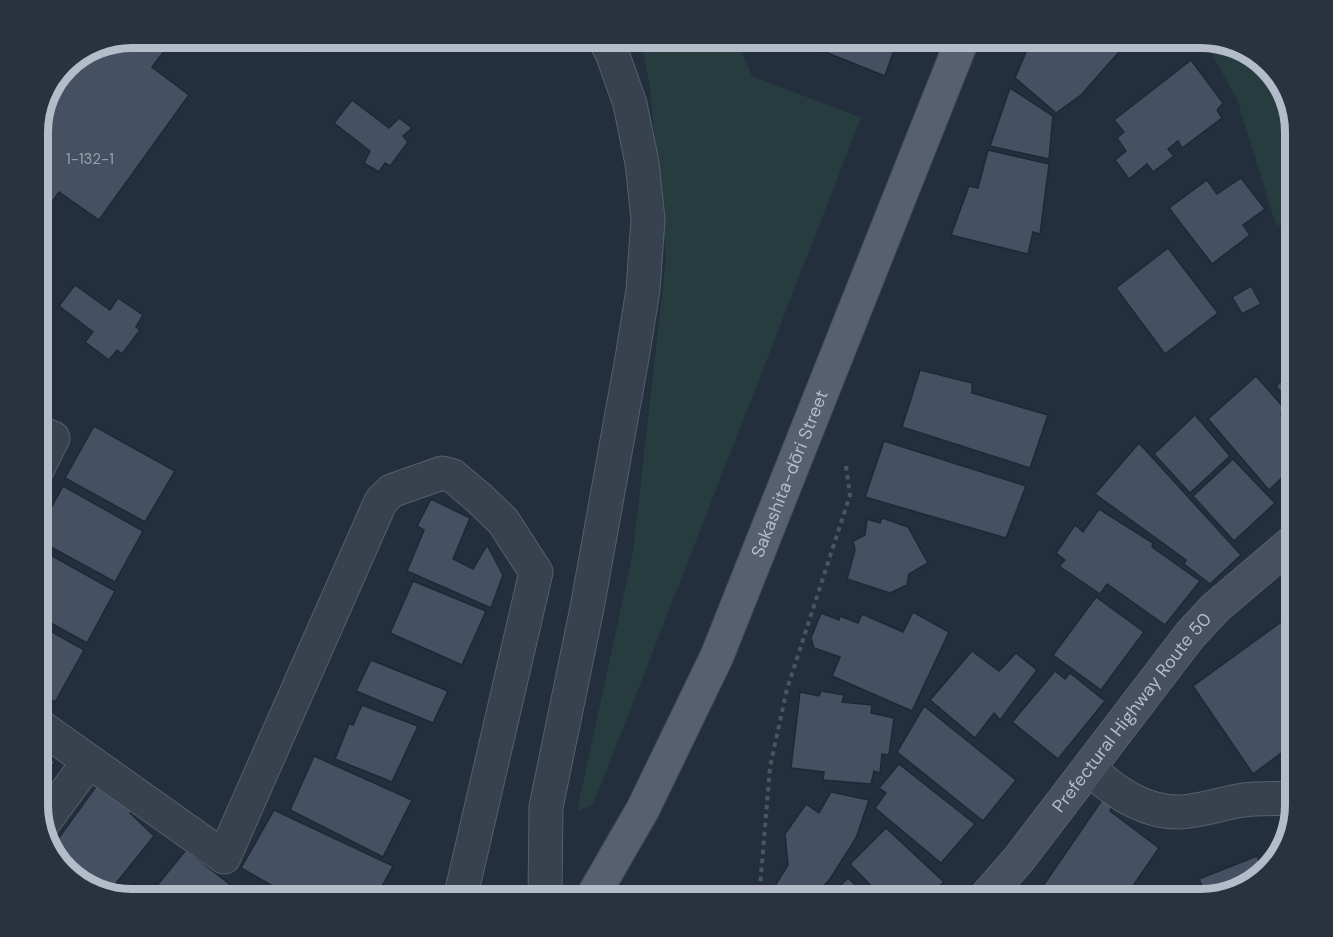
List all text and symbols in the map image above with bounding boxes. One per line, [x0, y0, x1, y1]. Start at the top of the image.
house number: 1-132-1 [66, 149, 114, 169]
street label: Sakashita-dōri Street [745, 387, 834, 561]
street label: Prefectural Highway Route 50 [1047, 607, 1217, 817]

